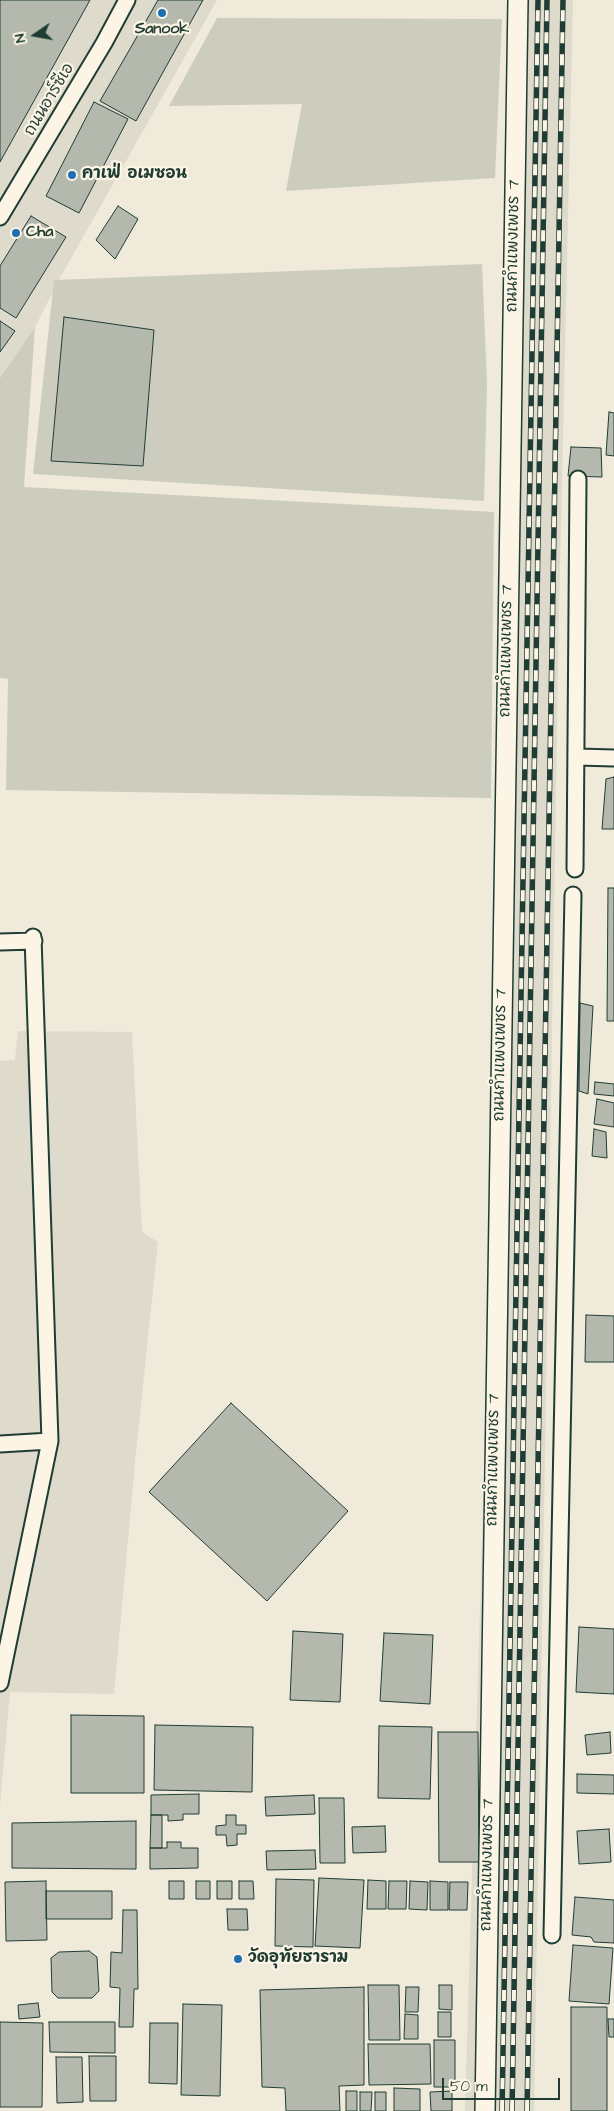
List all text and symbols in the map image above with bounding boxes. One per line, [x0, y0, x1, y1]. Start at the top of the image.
marker: Sanook [156, 7, 168, 19]
north arrow [10, 10, 60, 60]
place label: Sanook [135, 20, 189, 40]
text: N [10, 32, 31, 44]
street label: ถนนอาร์ซีเอ [21, 60, 79, 140]
place label: คาเฟ่ อเมซอน [82, 165, 187, 185]
marker: คาเฟ่ อเมซอน [66, 169, 78, 181]
street label: ถนนกำแพงเพชร 7 [503, 179, 525, 313]
place label: Cha [26, 223, 53, 243]
marker: Cha [10, 227, 22, 239]
street label: ถนนกำแพงเพชร 7 [496, 584, 518, 718]
street label: ถนนกำแพงเพชร 7 [490, 988, 512, 1122]
street label: ถนนกำแพงเพชร 7 [483, 1393, 505, 1527]
street label: ถนนกำแพงเพชร 7 [477, 1798, 499, 1932]
place label: วัดอุทัยธาราม [248, 1949, 348, 1969]
marker: วัดอุทัยธาราม [232, 1953, 244, 1965]
scale bar [444, 2068, 562, 2100]
text: 50 m [450, 2076, 488, 2097]

